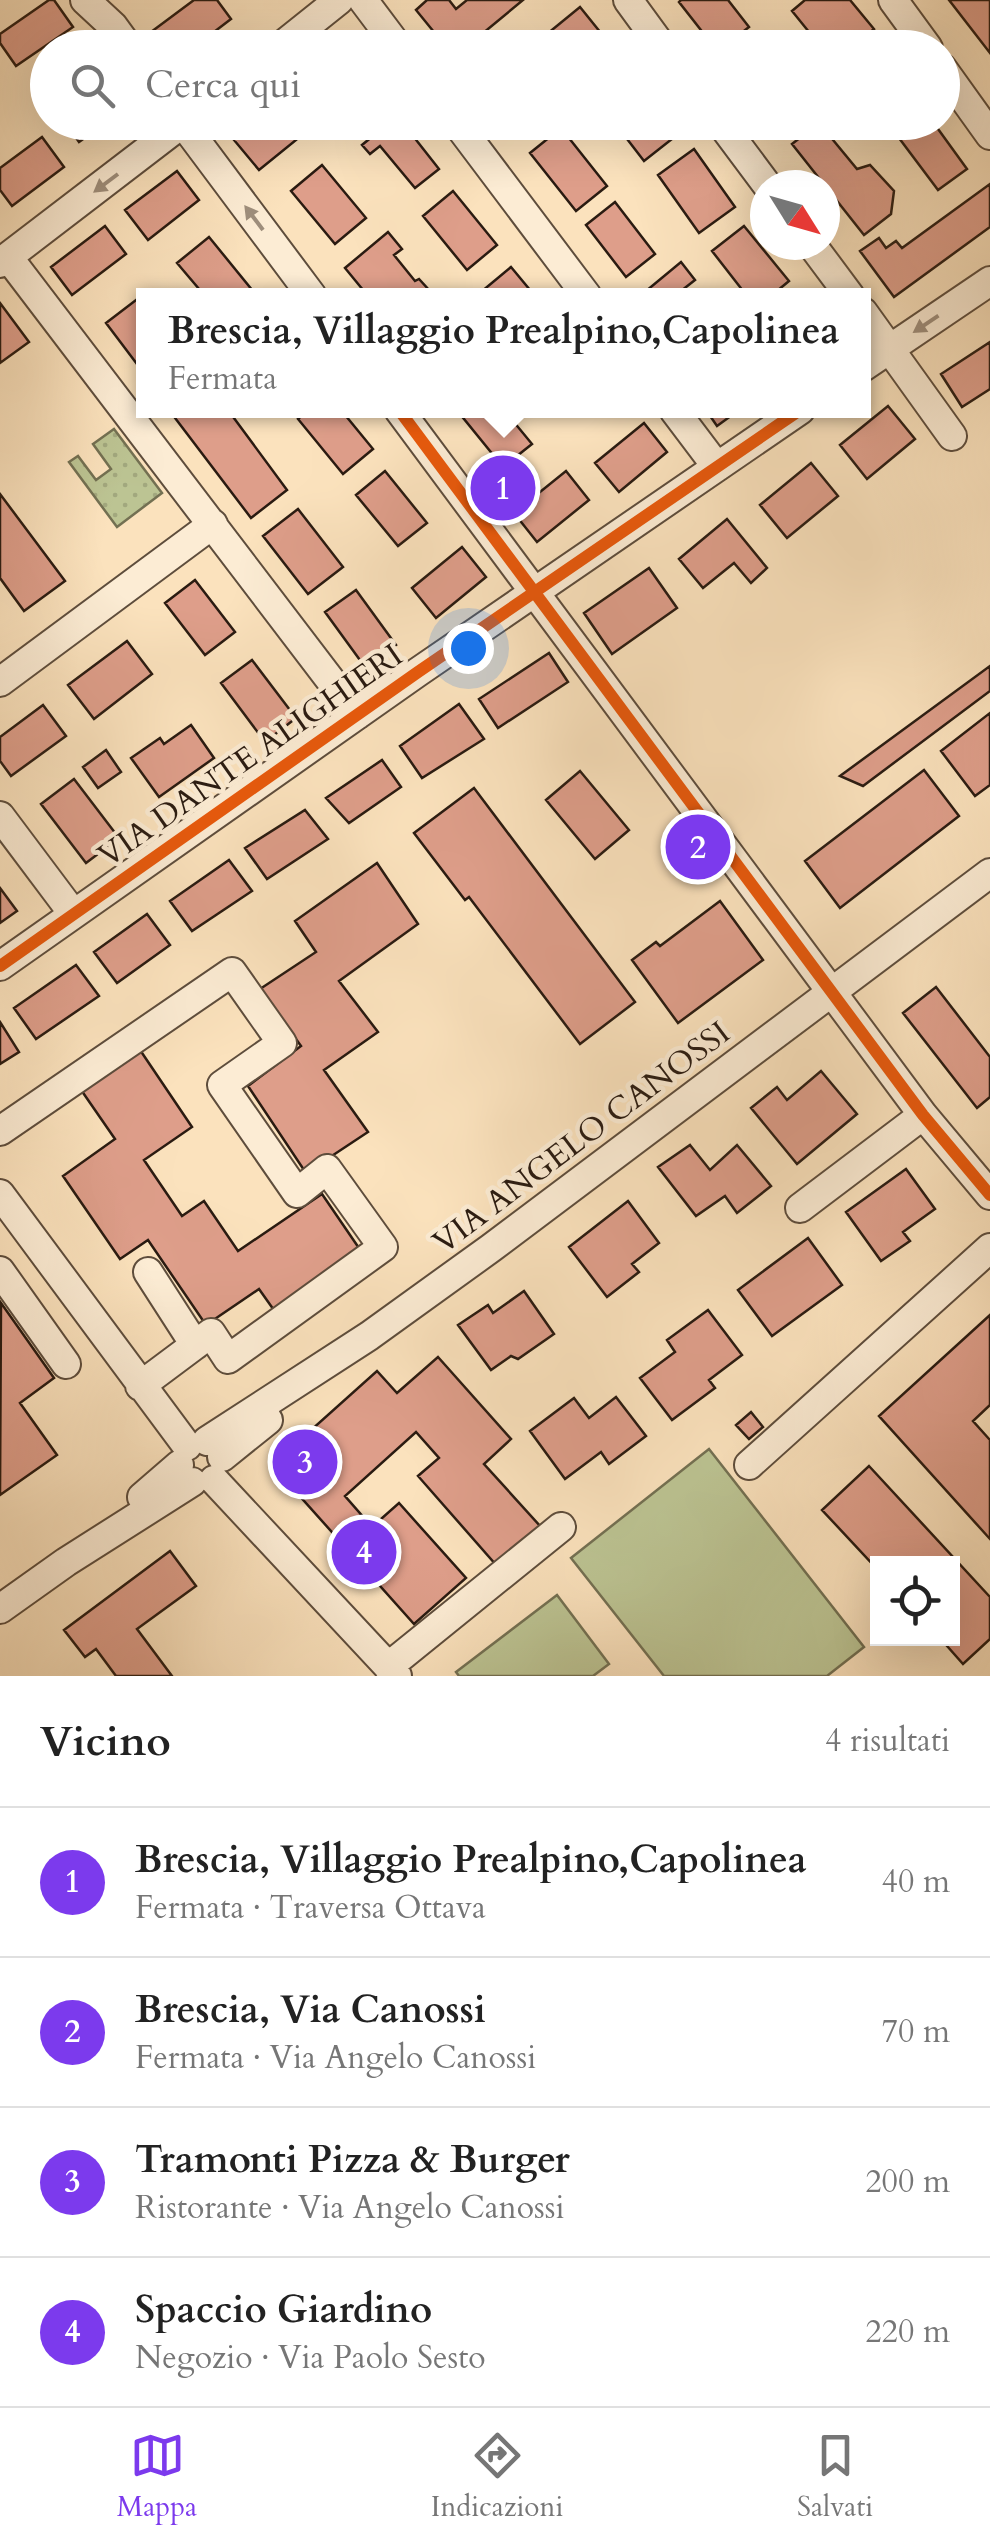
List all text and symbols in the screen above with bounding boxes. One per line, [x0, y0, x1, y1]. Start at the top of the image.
search box [30, 30, 960, 140]
icon: search [65, 58, 120, 113]
text: Cerca qui [145, 59, 301, 111]
north arrow [750, 170, 840, 260]
one-way arrow [93, 172, 119, 193]
one-way arrow [244, 205, 264, 231]
popup [136, 288, 871, 418]
text: Brescia, Villaggio Prealpino,Capolinea [168, 305, 839, 357]
one-way arrow [913, 314, 940, 333]
text: Fermata [168, 357, 277, 401]
pin: 1 [470, 450, 536, 526]
your location [443, 623, 494, 674]
street label: VIA DANTE ALIGHIERI [89, 634, 412, 878]
pin: 2 [666, 810, 730, 884]
street label: VIA ANGELO CANOSSI [424, 1011, 739, 1264]
pin: 3 [272, 1424, 338, 1500]
pin: 4 [332, 1514, 396, 1590]
map controls [870, 1556, 960, 1646]
button: locate [870, 1556, 960, 1646]
text: Vicino [40, 1713, 171, 1770]
text: 4 risultati [825, 1719, 950, 1763]
text: Brescia, Villaggio Prealpino,Capolinea [135, 1834, 807, 1886]
text: 1 [64, 1860, 81, 1904]
text: 40 m [882, 1860, 950, 1904]
text: Fermata · Traversa Ottava [135, 1886, 486, 1930]
text: Brescia, Via Canossi [135, 1984, 486, 2036]
text: 2 [64, 2010, 81, 2054]
text: 70 m [882, 2010, 950, 2054]
text: Fermata · Via Angelo Canossi [135, 2036, 536, 2080]
text: Tramonti Pizza & Burger [135, 2134, 570, 2186]
text: 3 [64, 2160, 81, 2204]
text: 200 m [865, 2160, 950, 2204]
text: Ristorante · Via Angelo Canossi [135, 2186, 565, 2230]
text: Spaccio Giardino [135, 2284, 432, 2336]
text: 4 [64, 2310, 81, 2354]
text: 220 m [865, 2310, 950, 2354]
text: Negozio · Via Paolo Sesto [135, 2336, 486, 2380]
tab: Mappa [117, 2428, 197, 2526]
tab: Indicazioni [431, 2428, 563, 2526]
tab: Salvati [797, 2428, 873, 2526]

